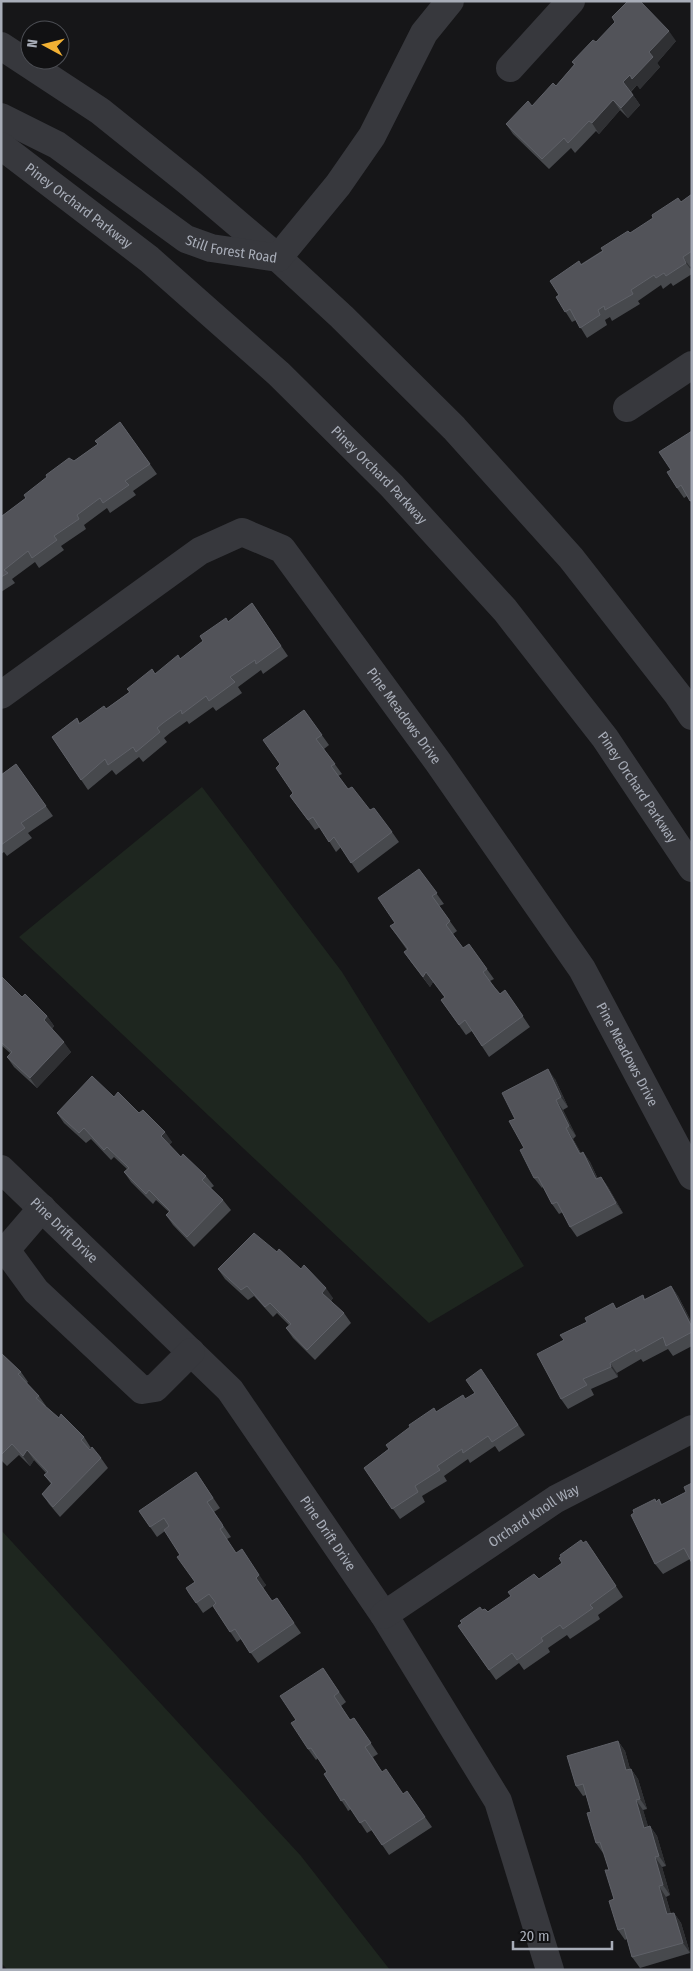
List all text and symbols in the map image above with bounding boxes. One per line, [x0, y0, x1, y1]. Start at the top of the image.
north arrow [20, 20, 70, 70]
text: N [24, 38, 42, 49]
street label: Piney Orchard Parkway [22, 159, 136, 252]
street label: Still Forest Road [183, 231, 278, 266]
street label: Piney Orchard Parkway [328, 422, 431, 528]
street label: Pine Meadows Drive [363, 664, 445, 767]
street label: Piney Orchard Parkway [594, 728, 682, 846]
street label: Pine Meadows Drive [593, 1000, 662, 1109]
street label: Pine Drift Drive [27, 1194, 102, 1266]
street label: Orchard Knoll Way [485, 1480, 583, 1551]
street label: Pine Drift Drive [297, 1493, 360, 1574]
scale bar [513, 1918, 612, 1950]
text: 20 m [520, 1927, 550, 1945]

